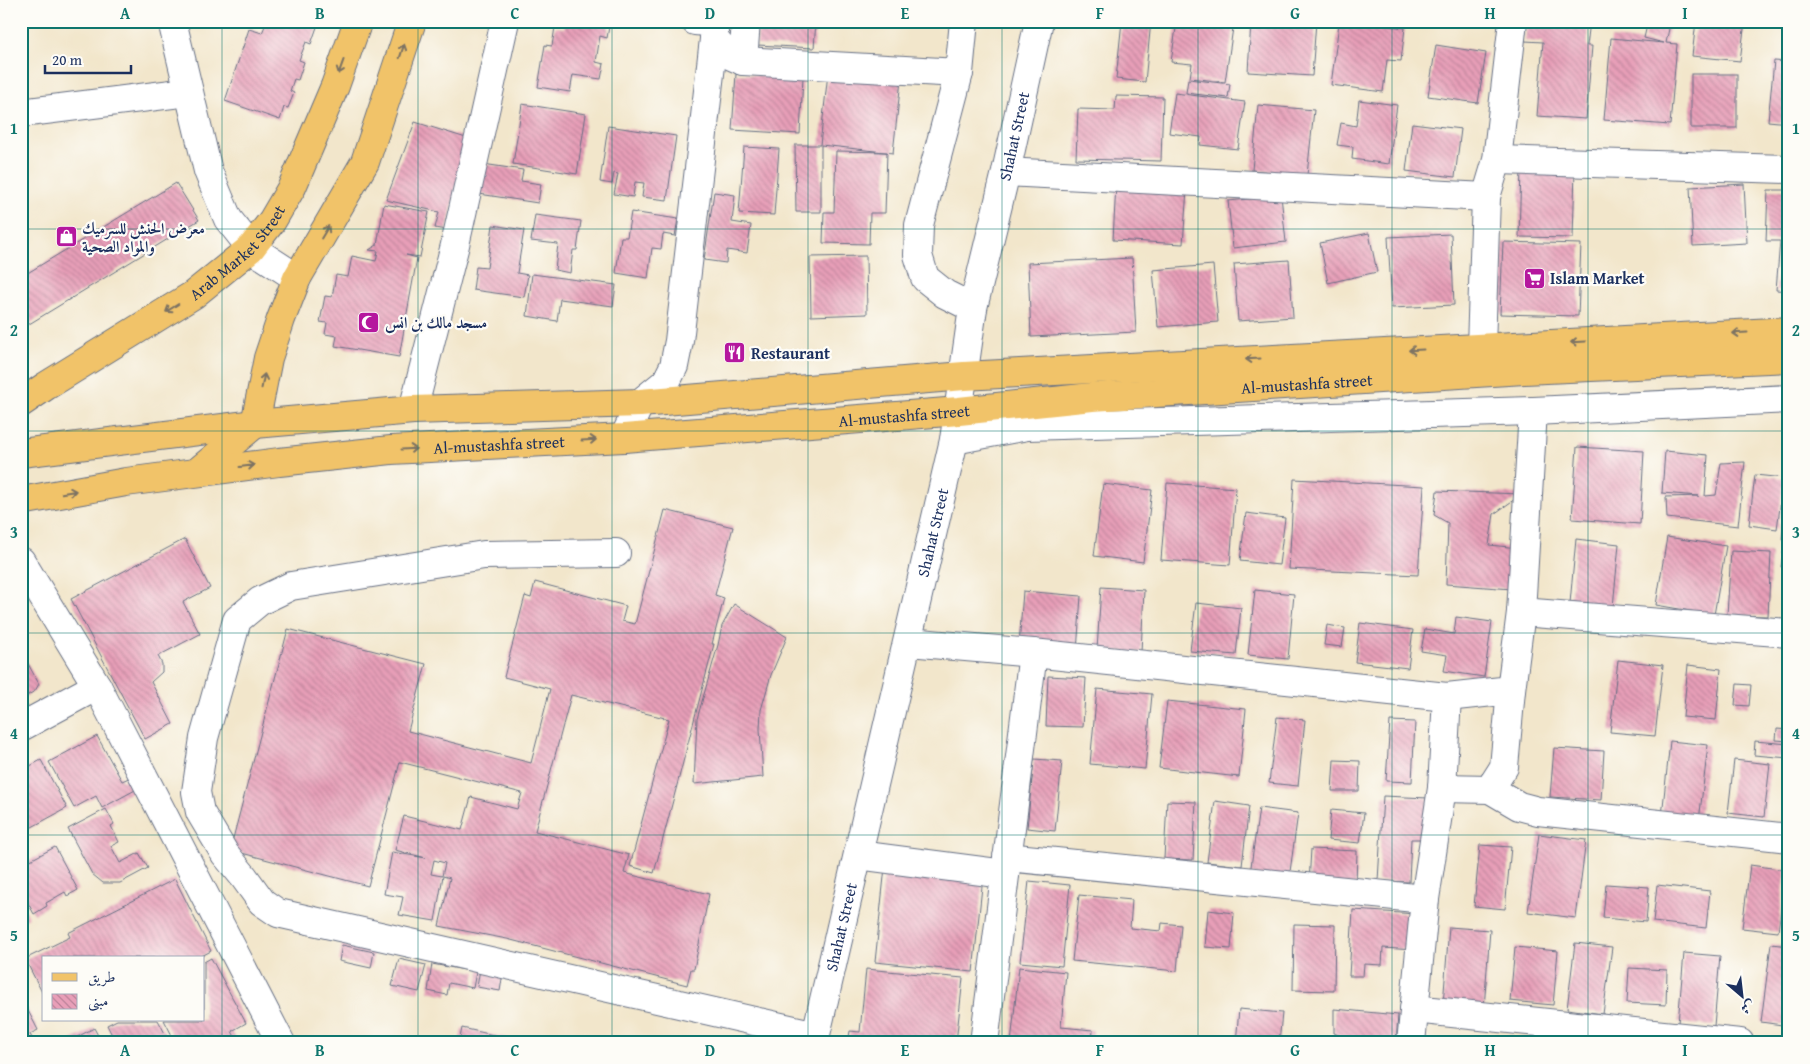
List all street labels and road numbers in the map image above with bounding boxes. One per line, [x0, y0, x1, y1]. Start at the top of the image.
street label: Shahat Street [992, 89, 1035, 183]
street label: Arab Market Street [184, 200, 291, 306]
street label: Al-mustashfa street [1240, 367, 1374, 400]
street label: Al-mustashfa street [838, 398, 971, 433]
street label: Al-mustashfa street [433, 429, 566, 460]
street label: Shahat Street [911, 485, 955, 579]
street label: Shahat Street [819, 880, 863, 974]

